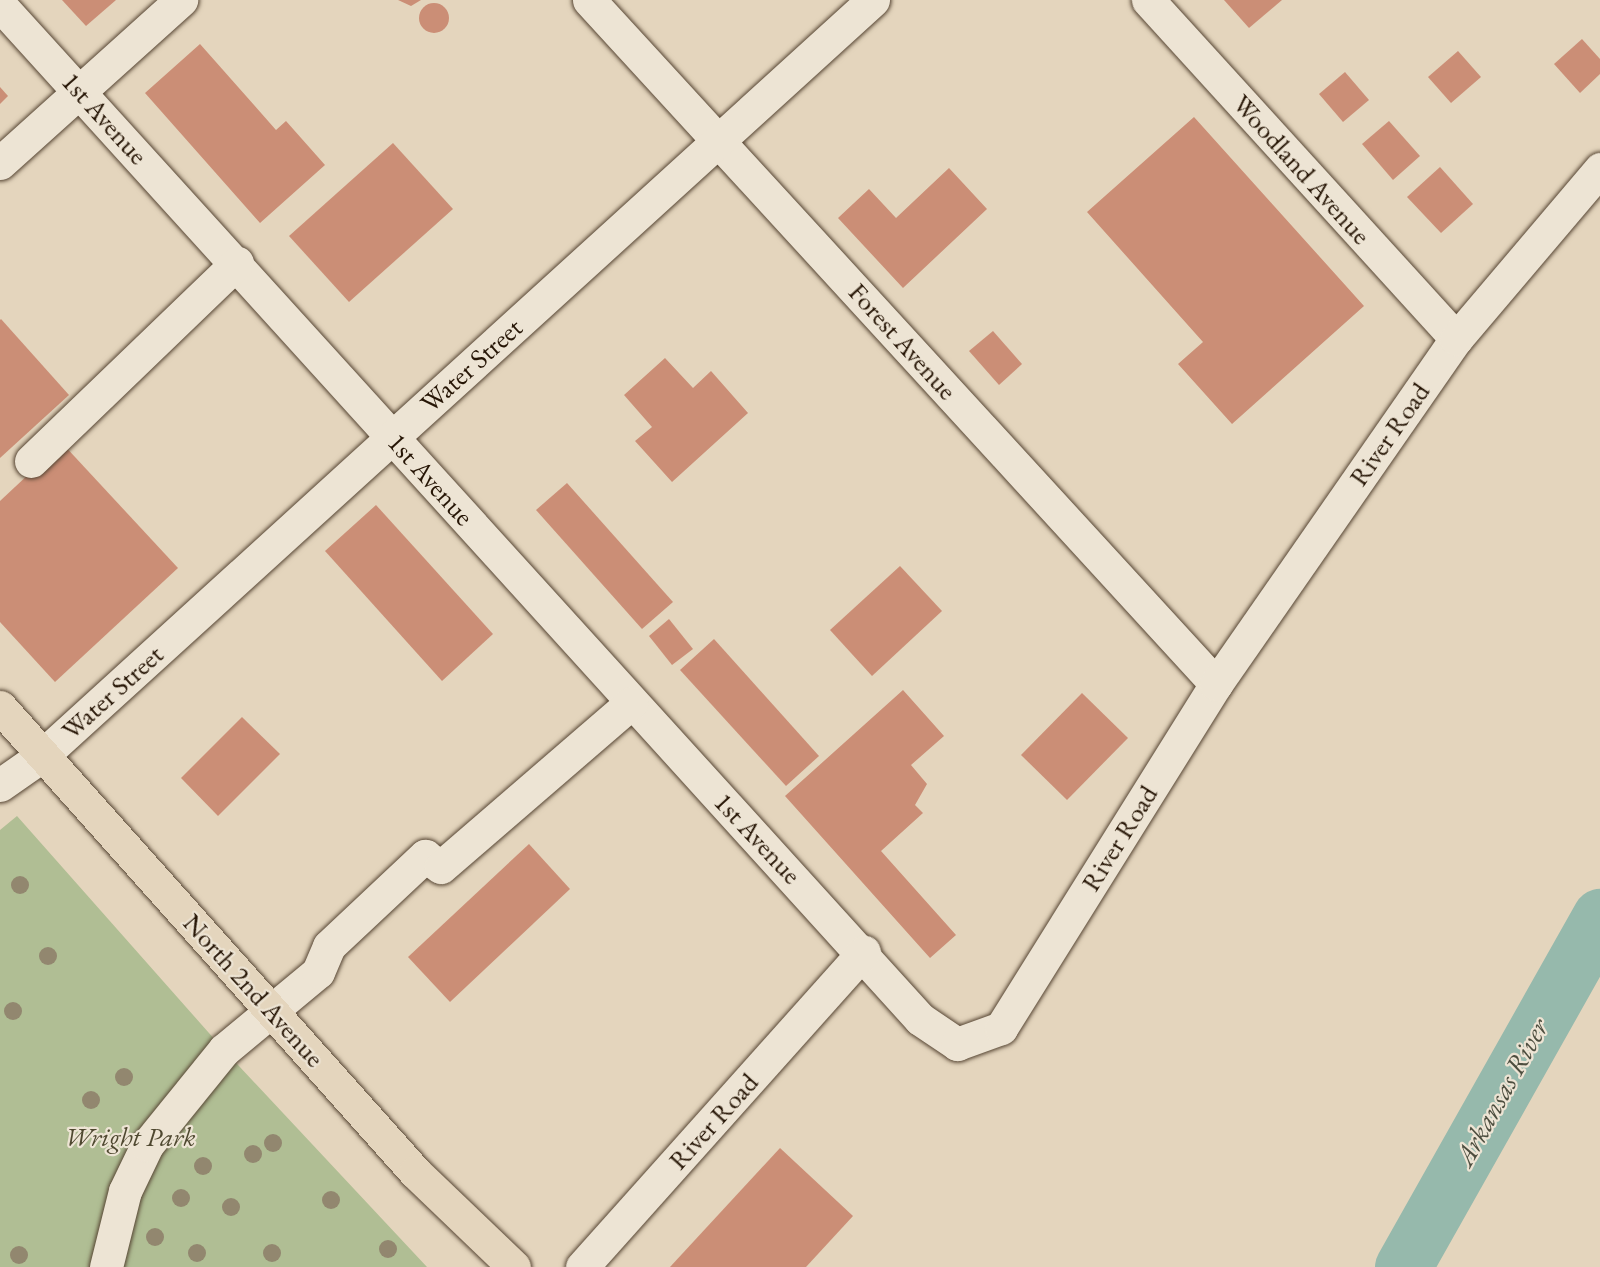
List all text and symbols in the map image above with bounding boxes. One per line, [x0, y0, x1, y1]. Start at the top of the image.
street label: 1st Avenue [55, 65, 155, 171]
street label: Woodland Avenue [1226, 87, 1378, 251]
street label: Forest Avenue [842, 276, 964, 406]
street label: Water Street [414, 311, 528, 419]
street label: River Road [1342, 376, 1436, 492]
street label: 1st Avenue [381, 426, 481, 532]
street label: Water Street [55, 638, 169, 746]
street label: River Road [1074, 779, 1164, 897]
street label: 1st Avenue [708, 786, 808, 890]
street label: North 2nd Avenue [177, 907, 331, 1073]
water label: Arkansas River [1447, 1013, 1555, 1171]
street label: River Road [661, 1066, 765, 1176]
park label: Wright Park [65, 1121, 195, 1153]

